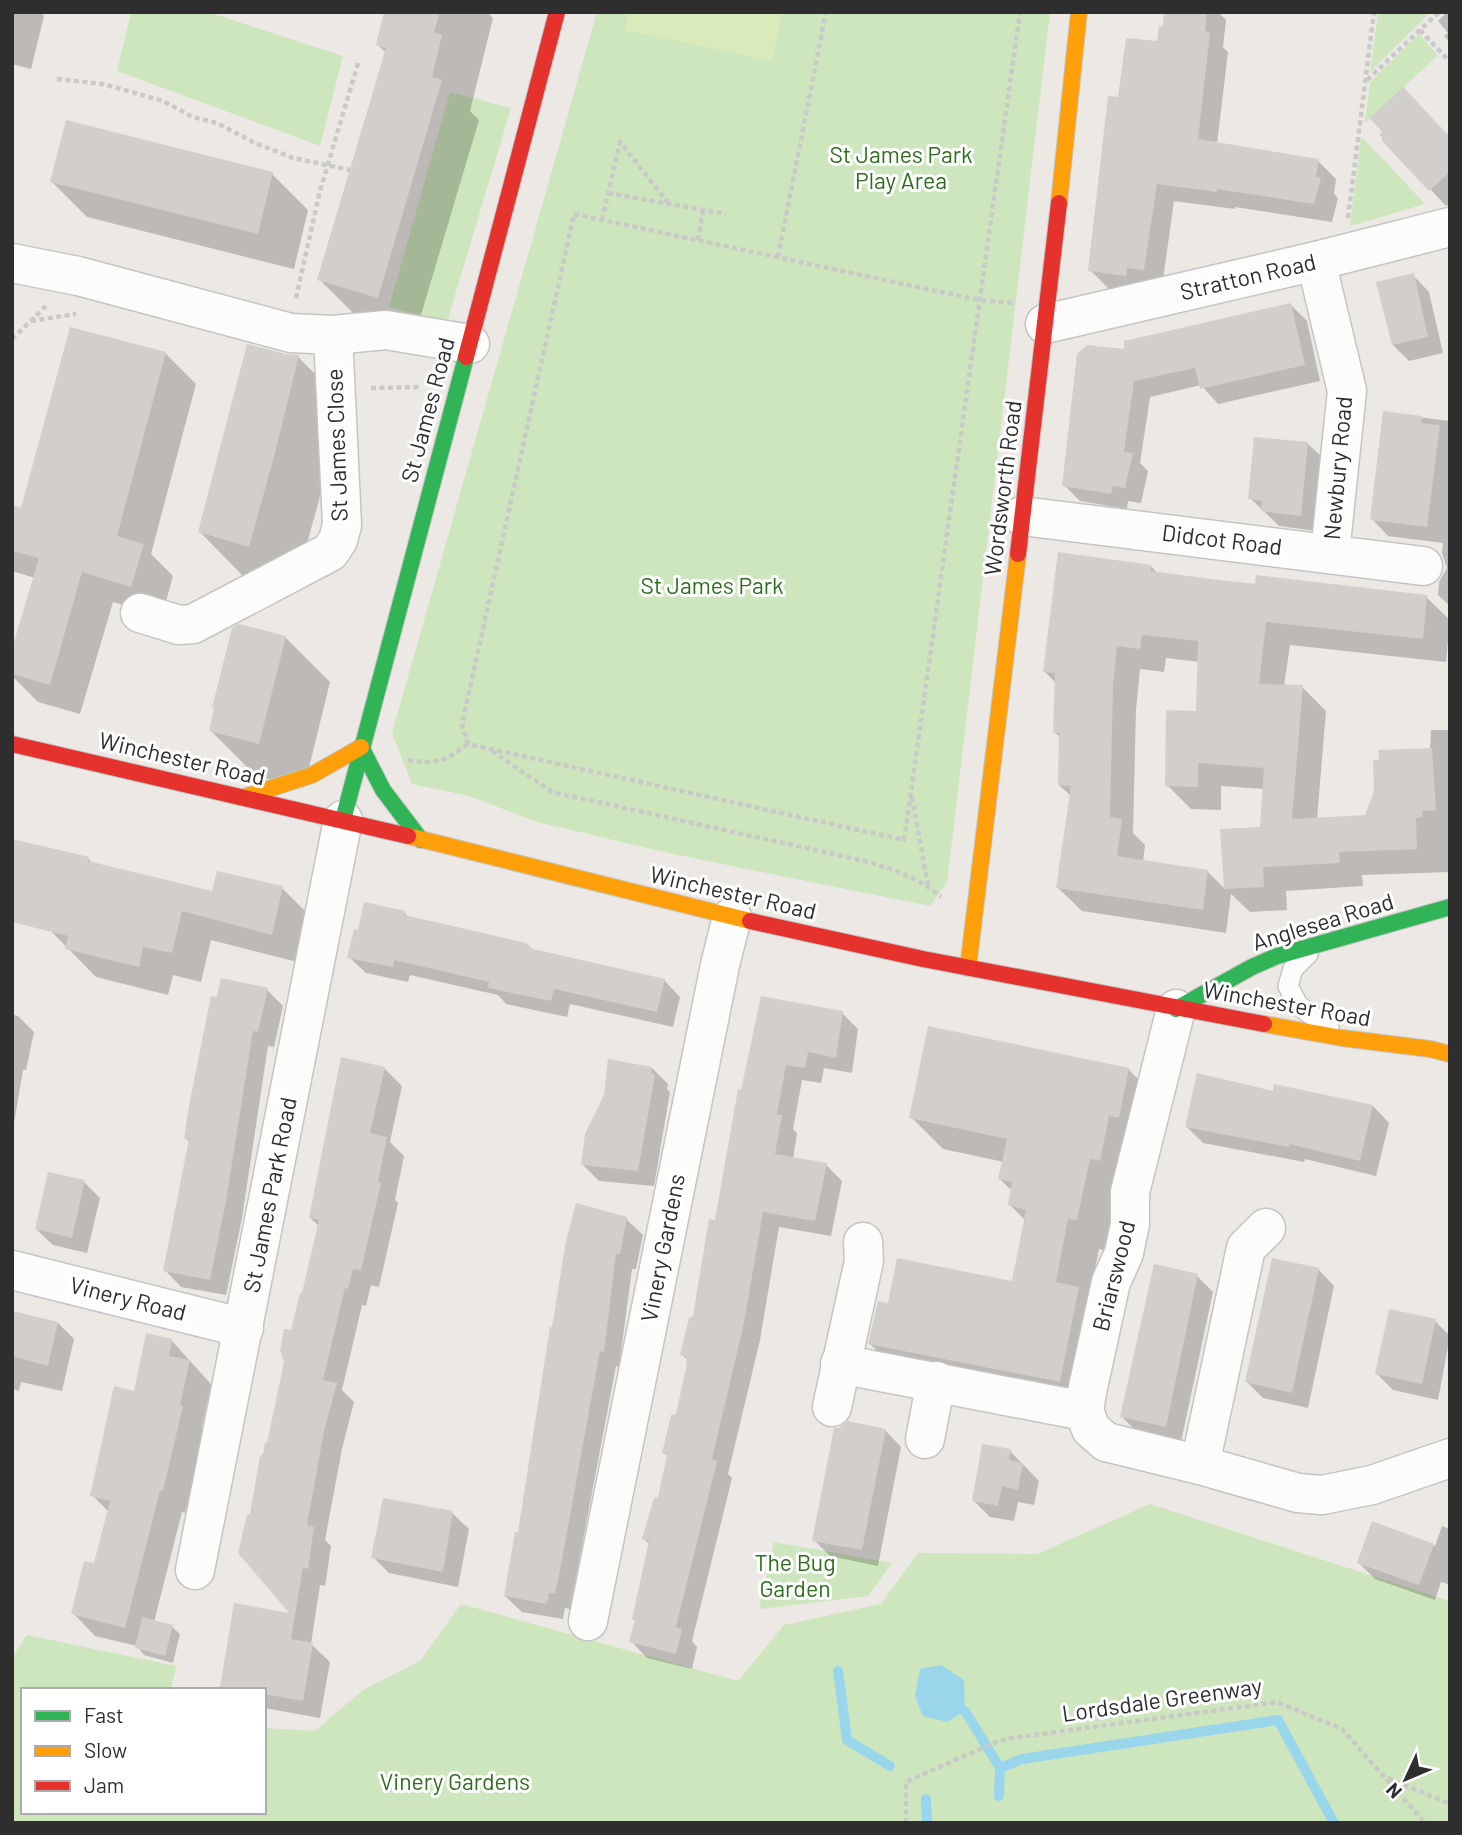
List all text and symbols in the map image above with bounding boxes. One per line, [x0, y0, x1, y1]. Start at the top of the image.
park label: St James Park Play Area [829, 140, 973, 194]
street label: Stratton Road [1177, 247, 1318, 305]
street label: St James Road [394, 334, 460, 485]
street label: St James Close [319, 368, 353, 522]
street label: Newbury Road [1317, 395, 1357, 541]
street label: Wordsworth Road [977, 399, 1027, 577]
street label: Didcot Road [1160, 518, 1284, 560]
park label: St James Park [640, 571, 784, 599]
street label: Winchester Road [96, 725, 268, 791]
street label: Winchester Road [647, 859, 819, 925]
street label: Anglesea Road [1249, 886, 1397, 956]
street label: Winchester Road [1201, 974, 1373, 1032]
street label: St James Park Road [236, 1095, 302, 1295]
street label: Vinery Gardens [634, 1171, 690, 1324]
street label: Briarswood [1086, 1218, 1140, 1334]
street label: Vinery Road [67, 1270, 189, 1326]
park label: The Bug Garden [755, 1548, 835, 1602]
street label: Lordsdale Greenway [1060, 1671, 1264, 1727]
legend [21, 1688, 266, 1814]
text: Fast [84, 1702, 124, 1727]
text: Slow [84, 1737, 127, 1762]
north arrow [1371, 1744, 1441, 1814]
park label: Vinery Gardens [380, 1767, 530, 1795]
text: Jam [84, 1772, 124, 1797]
text: N [1381, 1779, 1406, 1804]

